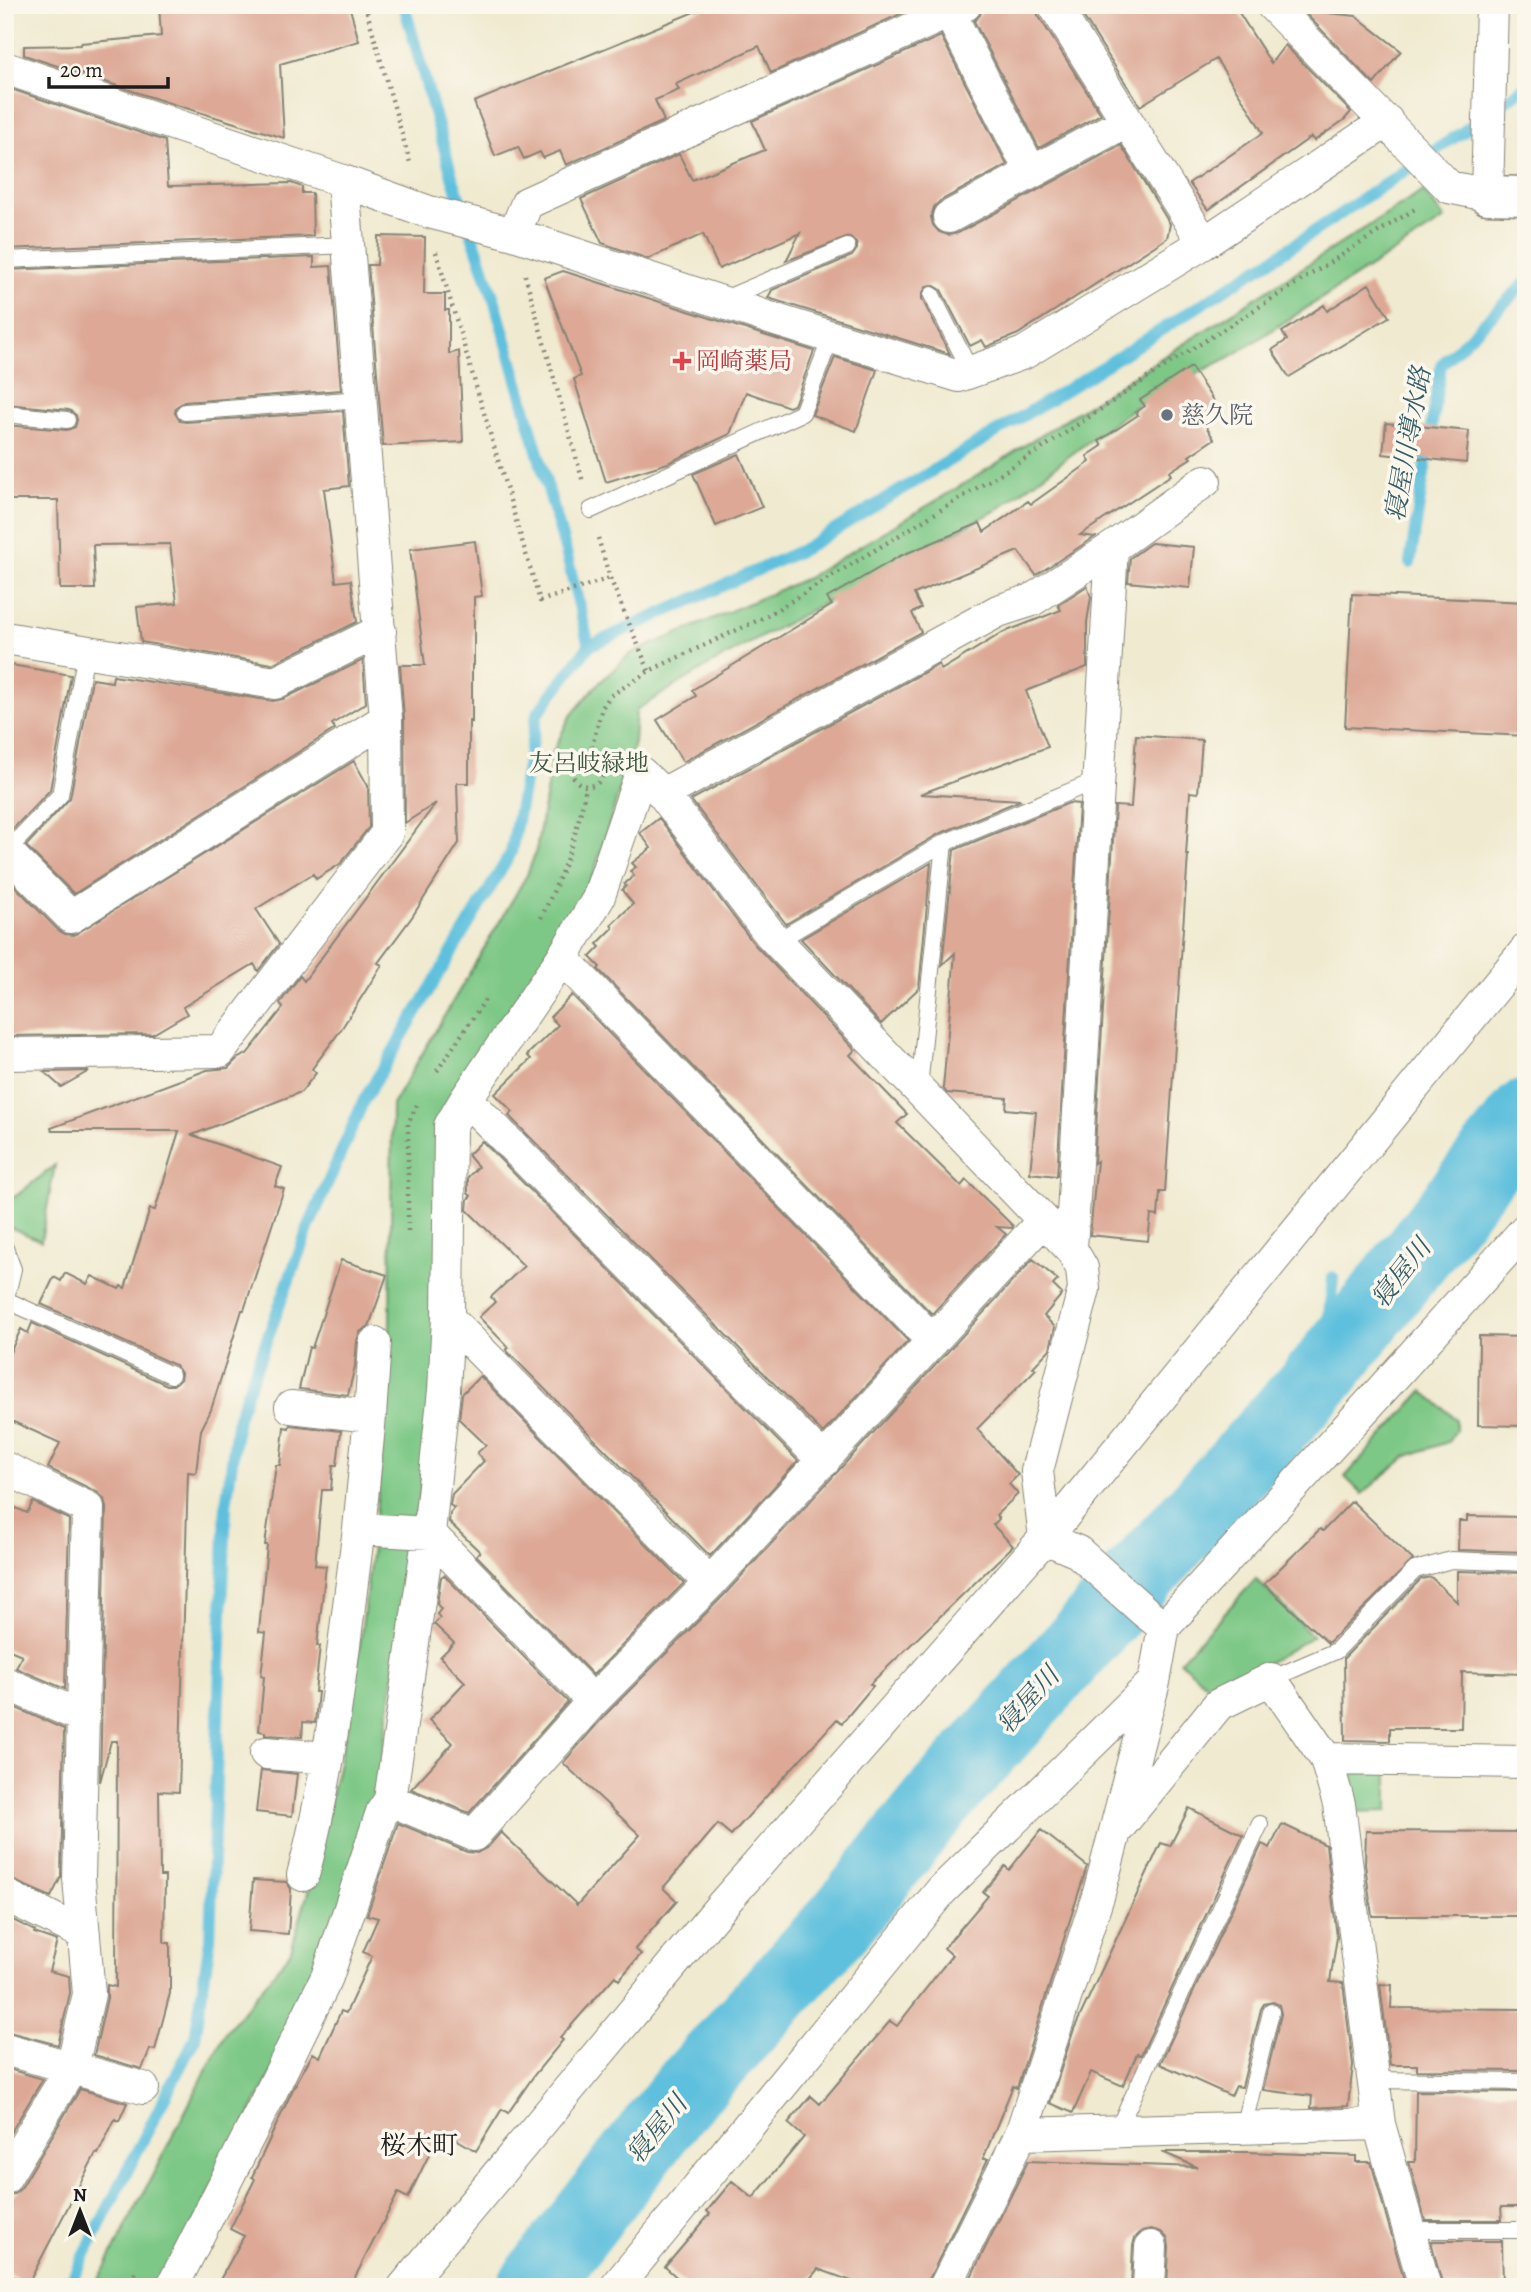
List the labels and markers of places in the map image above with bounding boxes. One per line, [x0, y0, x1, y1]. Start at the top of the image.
place label: 岡崎薬局 [696, 345, 792, 377]
marker: 岡崎薬局 [674, 353, 690, 369]
place label: 慈久院 [1181, 399, 1253, 431]
marker: 慈久院 [1159, 407, 1175, 423]

